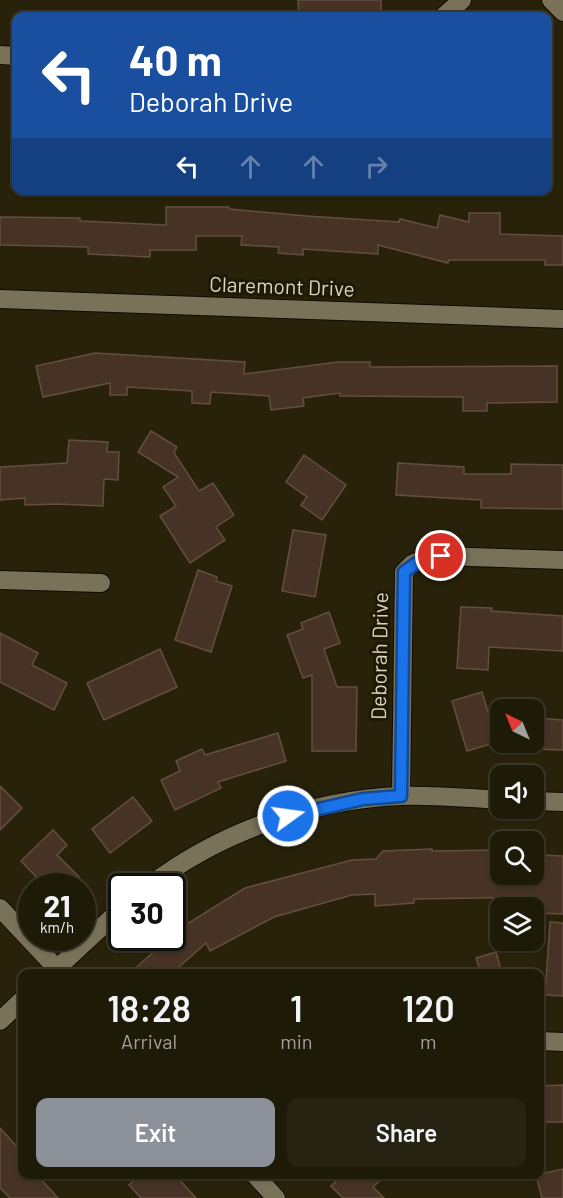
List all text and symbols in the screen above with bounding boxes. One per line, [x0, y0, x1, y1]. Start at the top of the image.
text: 40 m [129, 34, 222, 84]
icon: left [30, 36, 108, 114]
text: Deborah Drive [129, 85, 293, 117]
icon: left [171, 150, 204, 183]
icon: ahead [234, 150, 267, 183]
icon: ahead [297, 150, 330, 183]
icon: right [360, 150, 393, 183]
street label: Claremont Drive [209, 270, 355, 301]
pin [415, 530, 466, 581]
icon: arrive [424, 539, 457, 572]
street label: Deborah Drive [365, 592, 392, 720]
north arrow [490, 699, 544, 753]
map controls [490, 699, 544, 951]
button: sound [490, 765, 544, 819]
position arrow [256, 784, 320, 848]
button: search [490, 831, 544, 885]
speed limit sign: 30 [108, 873, 186, 951]
text: 21 [43, 887, 71, 923]
button: layers [490, 897, 544, 951]
text: km/h [40, 918, 74, 936]
text: 18:28 [107, 986, 191, 1029]
text: 1 [290, 986, 303, 1029]
text: 120 [402, 986, 455, 1029]
text: Arrival [121, 1029, 177, 1053]
text: min [280, 1029, 313, 1053]
text: m [420, 1029, 437, 1053]
button: Exit [36, 1098, 275, 1167]
button: Share [287, 1098, 526, 1167]

